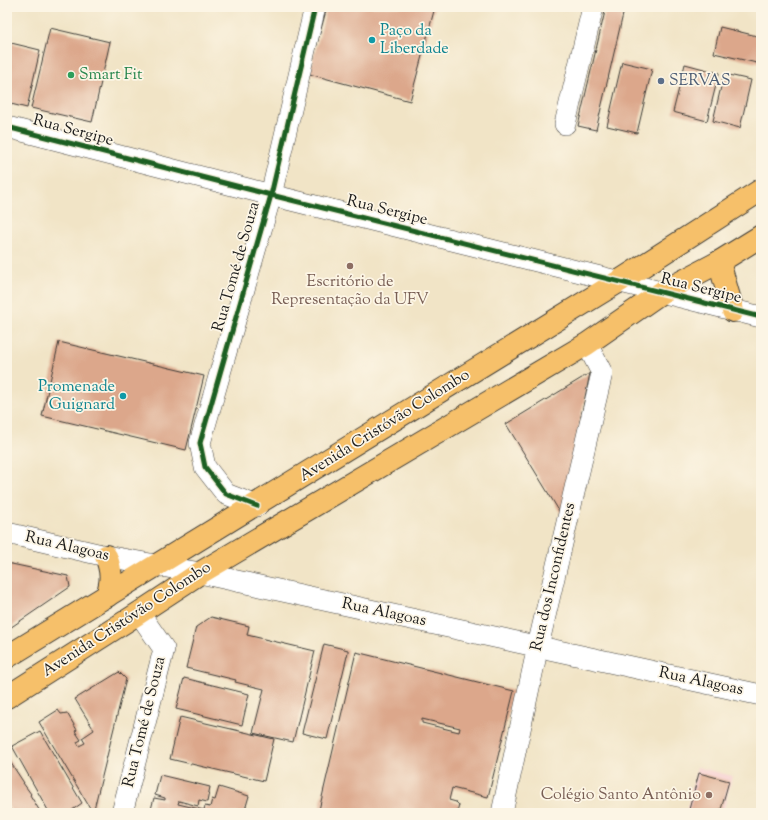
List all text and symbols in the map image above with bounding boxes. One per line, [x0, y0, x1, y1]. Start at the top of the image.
place label: Paço da Liberdade [380, 20, 449, 61]
marker: Paço da Liberdade [367, 35, 377, 45]
place label: Smart Fit [79, 64, 143, 87]
marker: Smart Fit [66, 70, 76, 80]
place label: SERVAS [669, 70, 731, 93]
marker: SERVAS [656, 76, 666, 86]
street label: Rua Sergipe [30, 109, 116, 153]
street label: Rua Sergipe [344, 190, 430, 232]
street label: Rua Tomé de Souza [207, 199, 267, 335]
marker: Escritório de Representação da UFV [345, 261, 355, 271]
street label: Rua Sergipe [658, 268, 744, 310]
place label: Escritório de Representação da UFV [271, 271, 429, 312]
street label: Avenida Cristóvão Colombo [295, 364, 475, 488]
place label: Promenade Guignard [38, 376, 115, 417]
marker: Promenade Guignard [118, 391, 128, 401]
street label: Rua dos Inconfidentes [526, 500, 582, 654]
street label: Rua Alagoas [23, 526, 111, 568]
street label: Avenida Cristóvão Colombo [38, 557, 216, 683]
street label: Rua Alagoas [340, 593, 428, 633]
street label: Rua Tomé de Souza [118, 653, 173, 790]
street label: Rua Alagoas [657, 662, 745, 702]
place label: Colégio Santo Antônio [541, 784, 701, 807]
marker: Colégio Santo Antônio [704, 790, 714, 800]

